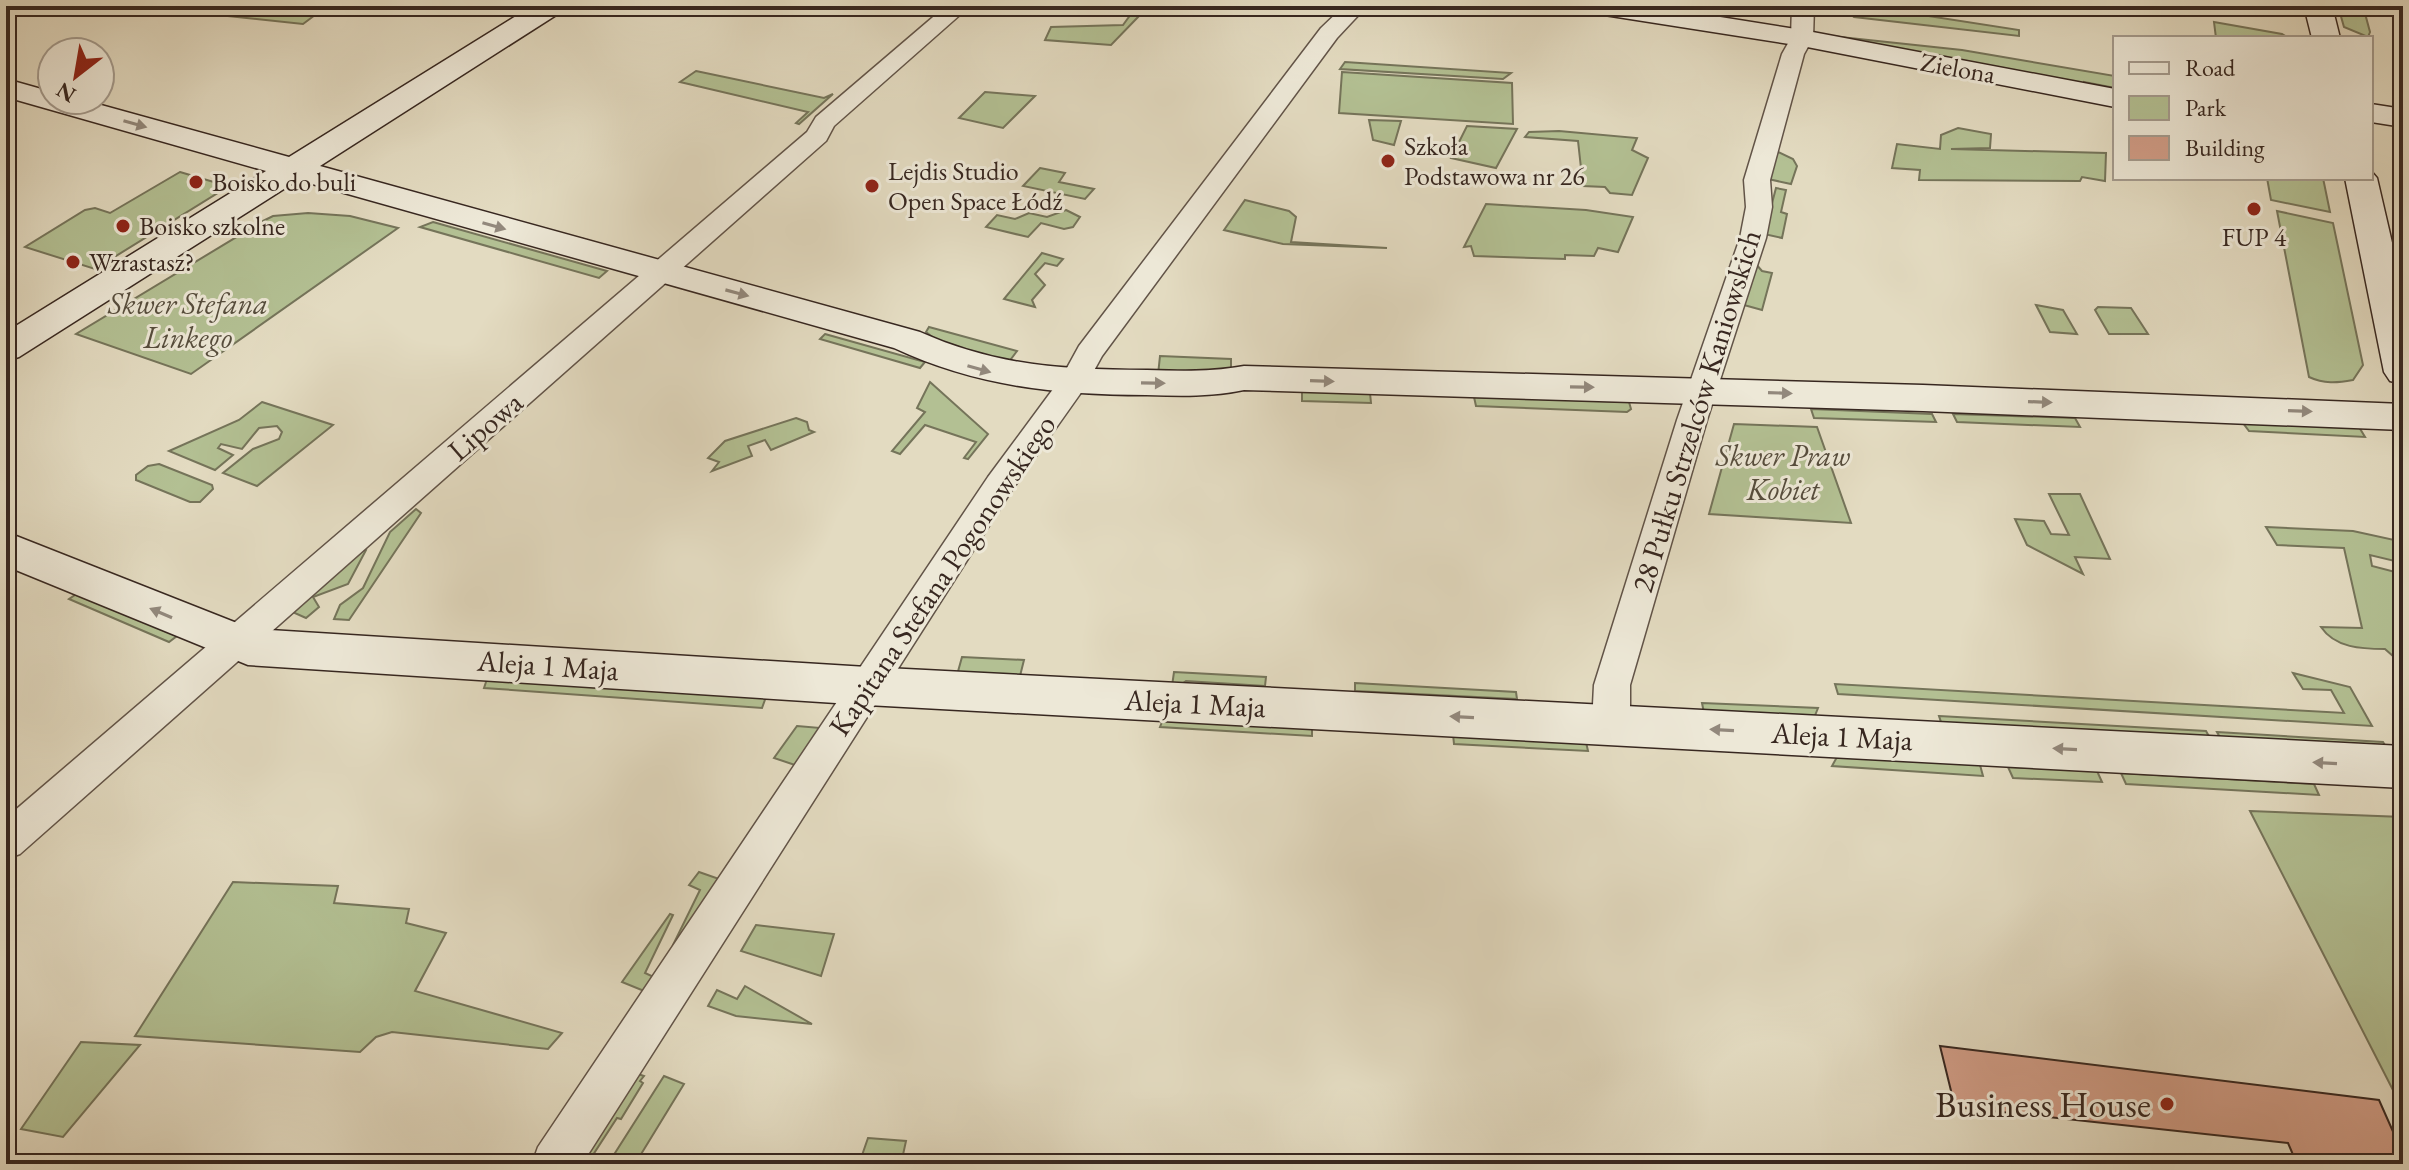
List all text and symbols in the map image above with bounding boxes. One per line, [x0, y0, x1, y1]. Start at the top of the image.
north arrow [36, 36, 116, 116]
legend [2113, 36, 2373, 180]
street label: Zielona [1918, 45, 1999, 91]
text: Road [2185, 52, 2236, 83]
text: N [51, 76, 81, 110]
text: Park [2185, 92, 2227, 123]
one-way arrow [124, 118, 148, 131]
place label: Szkoła Podstawowa nr 26 [1404, 129, 1585, 193]
text: Building [2185, 132, 2265, 163]
marker: Szkoła Podstawowa nr 26 [1379, 152, 1397, 170]
place label: Lejdis Studio Open Space Łódź [888, 154, 1062, 218]
place label: Boisko do buli [212, 165, 356, 199]
marker: Boisko do buli [187, 173, 205, 191]
marker: Lejdis Studio Open Space Łódź [863, 177, 881, 195]
marker: FUP 4 [2245, 200, 2263, 218]
place label: Boisko szkolne [139, 209, 285, 243]
marker: Boisko szkolne [114, 217, 132, 235]
one-way arrow [482, 220, 506, 233]
place label: FUP 4 [2222, 220, 2287, 254]
street label: 28 Pułku Strzelców Kaniowskich [1622, 225, 1770, 597]
place label: Wzrastasz? [89, 245, 194, 279]
marker: Wzrastasz? [64, 253, 82, 271]
park label: Skwer Stefana Linkego [107, 284, 268, 357]
one-way arrow [725, 287, 749, 300]
one-way arrow [966, 364, 991, 376]
one-way arrow [1310, 374, 1335, 387]
one-way arrow [1141, 376, 1166, 389]
one-way arrow [1570, 381, 1595, 394]
street label: Lipowa [439, 383, 531, 469]
one-way arrow [1768, 387, 1793, 400]
one-way arrow [2028, 395, 2053, 408]
one-way arrow [2288, 404, 2313, 417]
street label: Kapitana Stefana Pogonowskiego [820, 407, 1064, 743]
park label: Skwer Praw Kobiet [1715, 436, 1851, 509]
one-way arrow [149, 606, 173, 619]
street label: Aleja 1 Maja [475, 641, 620, 689]
street label: Aleja 1 Maja [1122, 680, 1267, 726]
one-way arrow [1449, 710, 1474, 723]
street label: Aleja 1 Maja [1769, 713, 1914, 759]
one-way arrow [1709, 724, 1734, 737]
one-way arrow [2052, 742, 2078, 755]
one-way arrow [2312, 756, 2337, 769]
place label: Business House [1935, 1081, 2151, 1128]
marker: Business House [2158, 1095, 2176, 1113]

